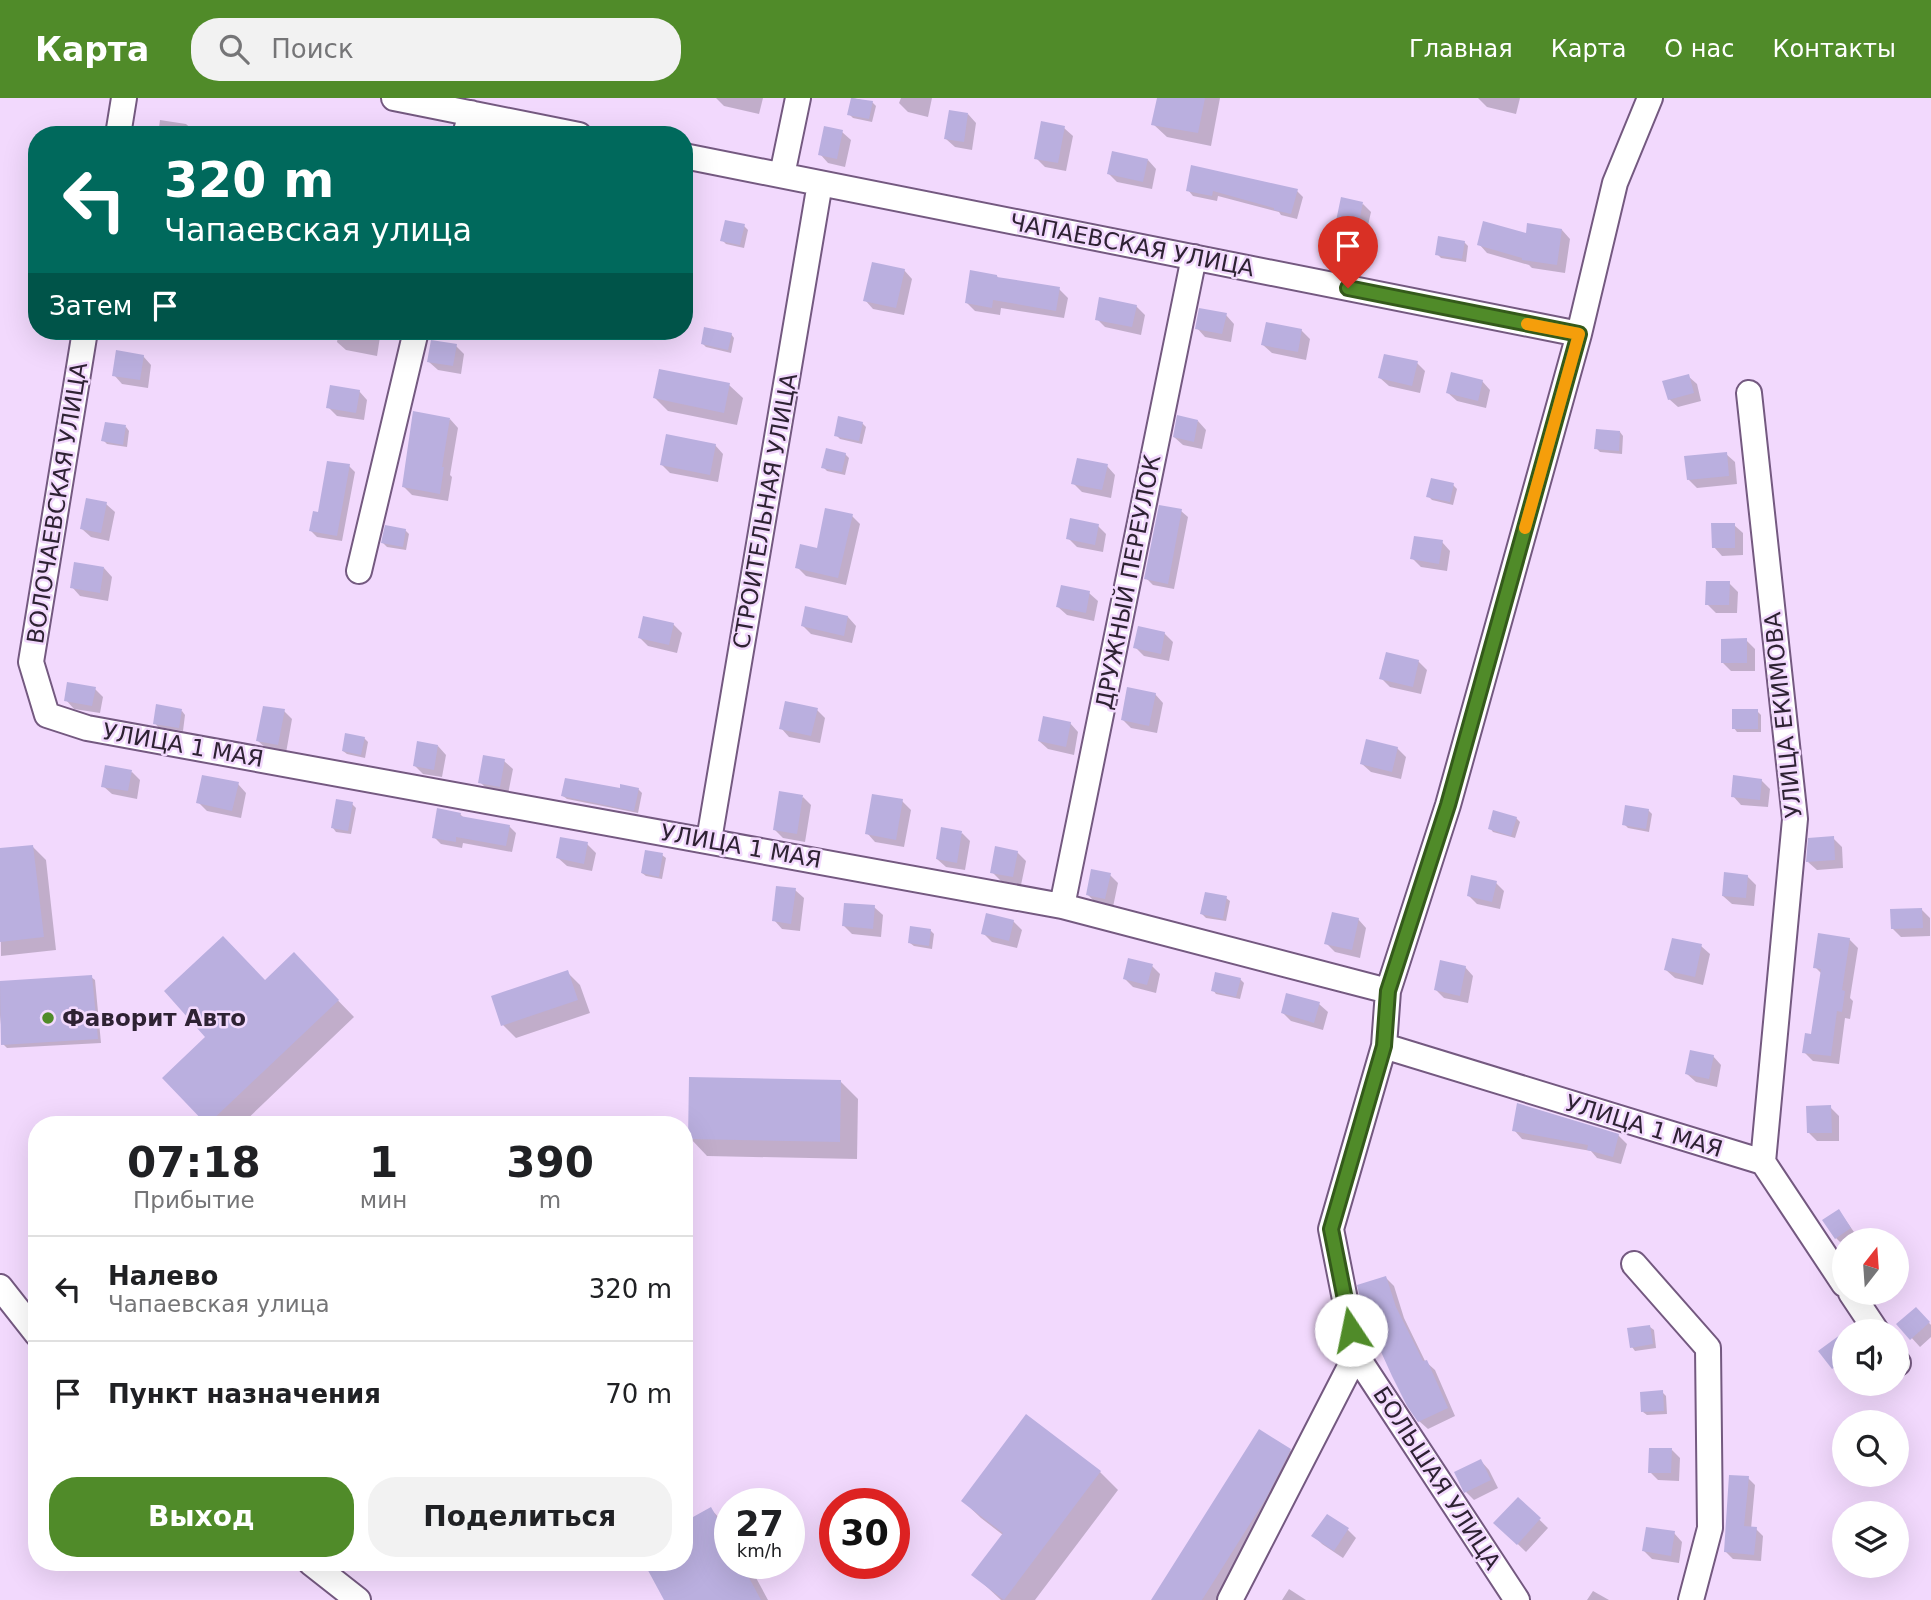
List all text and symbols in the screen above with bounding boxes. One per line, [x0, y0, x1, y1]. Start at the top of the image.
search box [191, 18, 681, 81]
text: Карта [35, 30, 149, 69]
icon: search [215, 30, 253, 68]
text: Поиск [271, 34, 354, 64]
text: Главная [1409, 35, 1513, 63]
text: Карта [1551, 35, 1626, 63]
text: О нас [1664, 35, 1734, 63]
text: Контакты [1772, 35, 1896, 63]
text: 320 m [164, 152, 334, 209]
icon: left [49, 154, 140, 245]
street label: ЧАПАЕВСКАЯ УЛИЦА [1008, 209, 1257, 282]
text: Чапаевская улица [164, 211, 472, 249]
pin [1318, 216, 1378, 288]
icon: arrive [1329, 227, 1367, 265]
icon: arrive [146, 287, 184, 325]
text: Затем [49, 291, 132, 321]
street label: ВОЛОЧАЕВСКАЯ УЛИЦА [22, 360, 92, 646]
street label: СТРОИТЕЛЬНАЯ УЛИЦА [728, 371, 802, 651]
street label: ДРУЖНЫЙ ПЕРЕУЛОК [1090, 452, 1165, 711]
street label: УЛИЦА ЕКИМОВА [1759, 610, 1807, 819]
street label: УЛИЦА 1 МАЯ [101, 718, 265, 772]
street label: УЛИЦА 1 МАЯ [659, 819, 823, 873]
place label: Фаворит Авто [62, 1005, 246, 1031]
marker: Фаворит Авто [40, 1010, 56, 1026]
street label: УЛИЦА 1 МАЯ [1562, 1090, 1726, 1162]
text: 07:18 [127, 1138, 261, 1187]
text: 1 [369, 1138, 398, 1187]
text: 390 [506, 1138, 594, 1187]
text: Прибытие [133, 1187, 255, 1213]
text: мин [360, 1187, 407, 1213]
text: m [539, 1187, 561, 1213]
north arrow [1832, 1228, 1909, 1306]
map controls [1832, 1228, 1909, 1578]
text: Налево [108, 1261, 218, 1291]
icon: left [49, 1270, 87, 1308]
text: 320 m [589, 1274, 672, 1304]
text: Чапаевская улица [108, 1291, 330, 1317]
position arrow [1314, 1293, 1388, 1367]
button: sound [1832, 1319, 1909, 1396]
icon: arrive [49, 1375, 87, 1413]
text: Пункт назначения [108, 1379, 381, 1409]
text: 70 m [605, 1379, 672, 1409]
street label: БОЛЬШАЯ УЛИЦА [1368, 1382, 1506, 1574]
button: search [1832, 1410, 1909, 1487]
button: Выход [49, 1477, 354, 1557]
button: Поделиться [368, 1477, 672, 1557]
speed limit sign: 30 [819, 1488, 910, 1579]
button: layers [1832, 1501, 1909, 1578]
text: 27 [735, 1504, 784, 1544]
text: km/h [737, 1540, 782, 1561]

